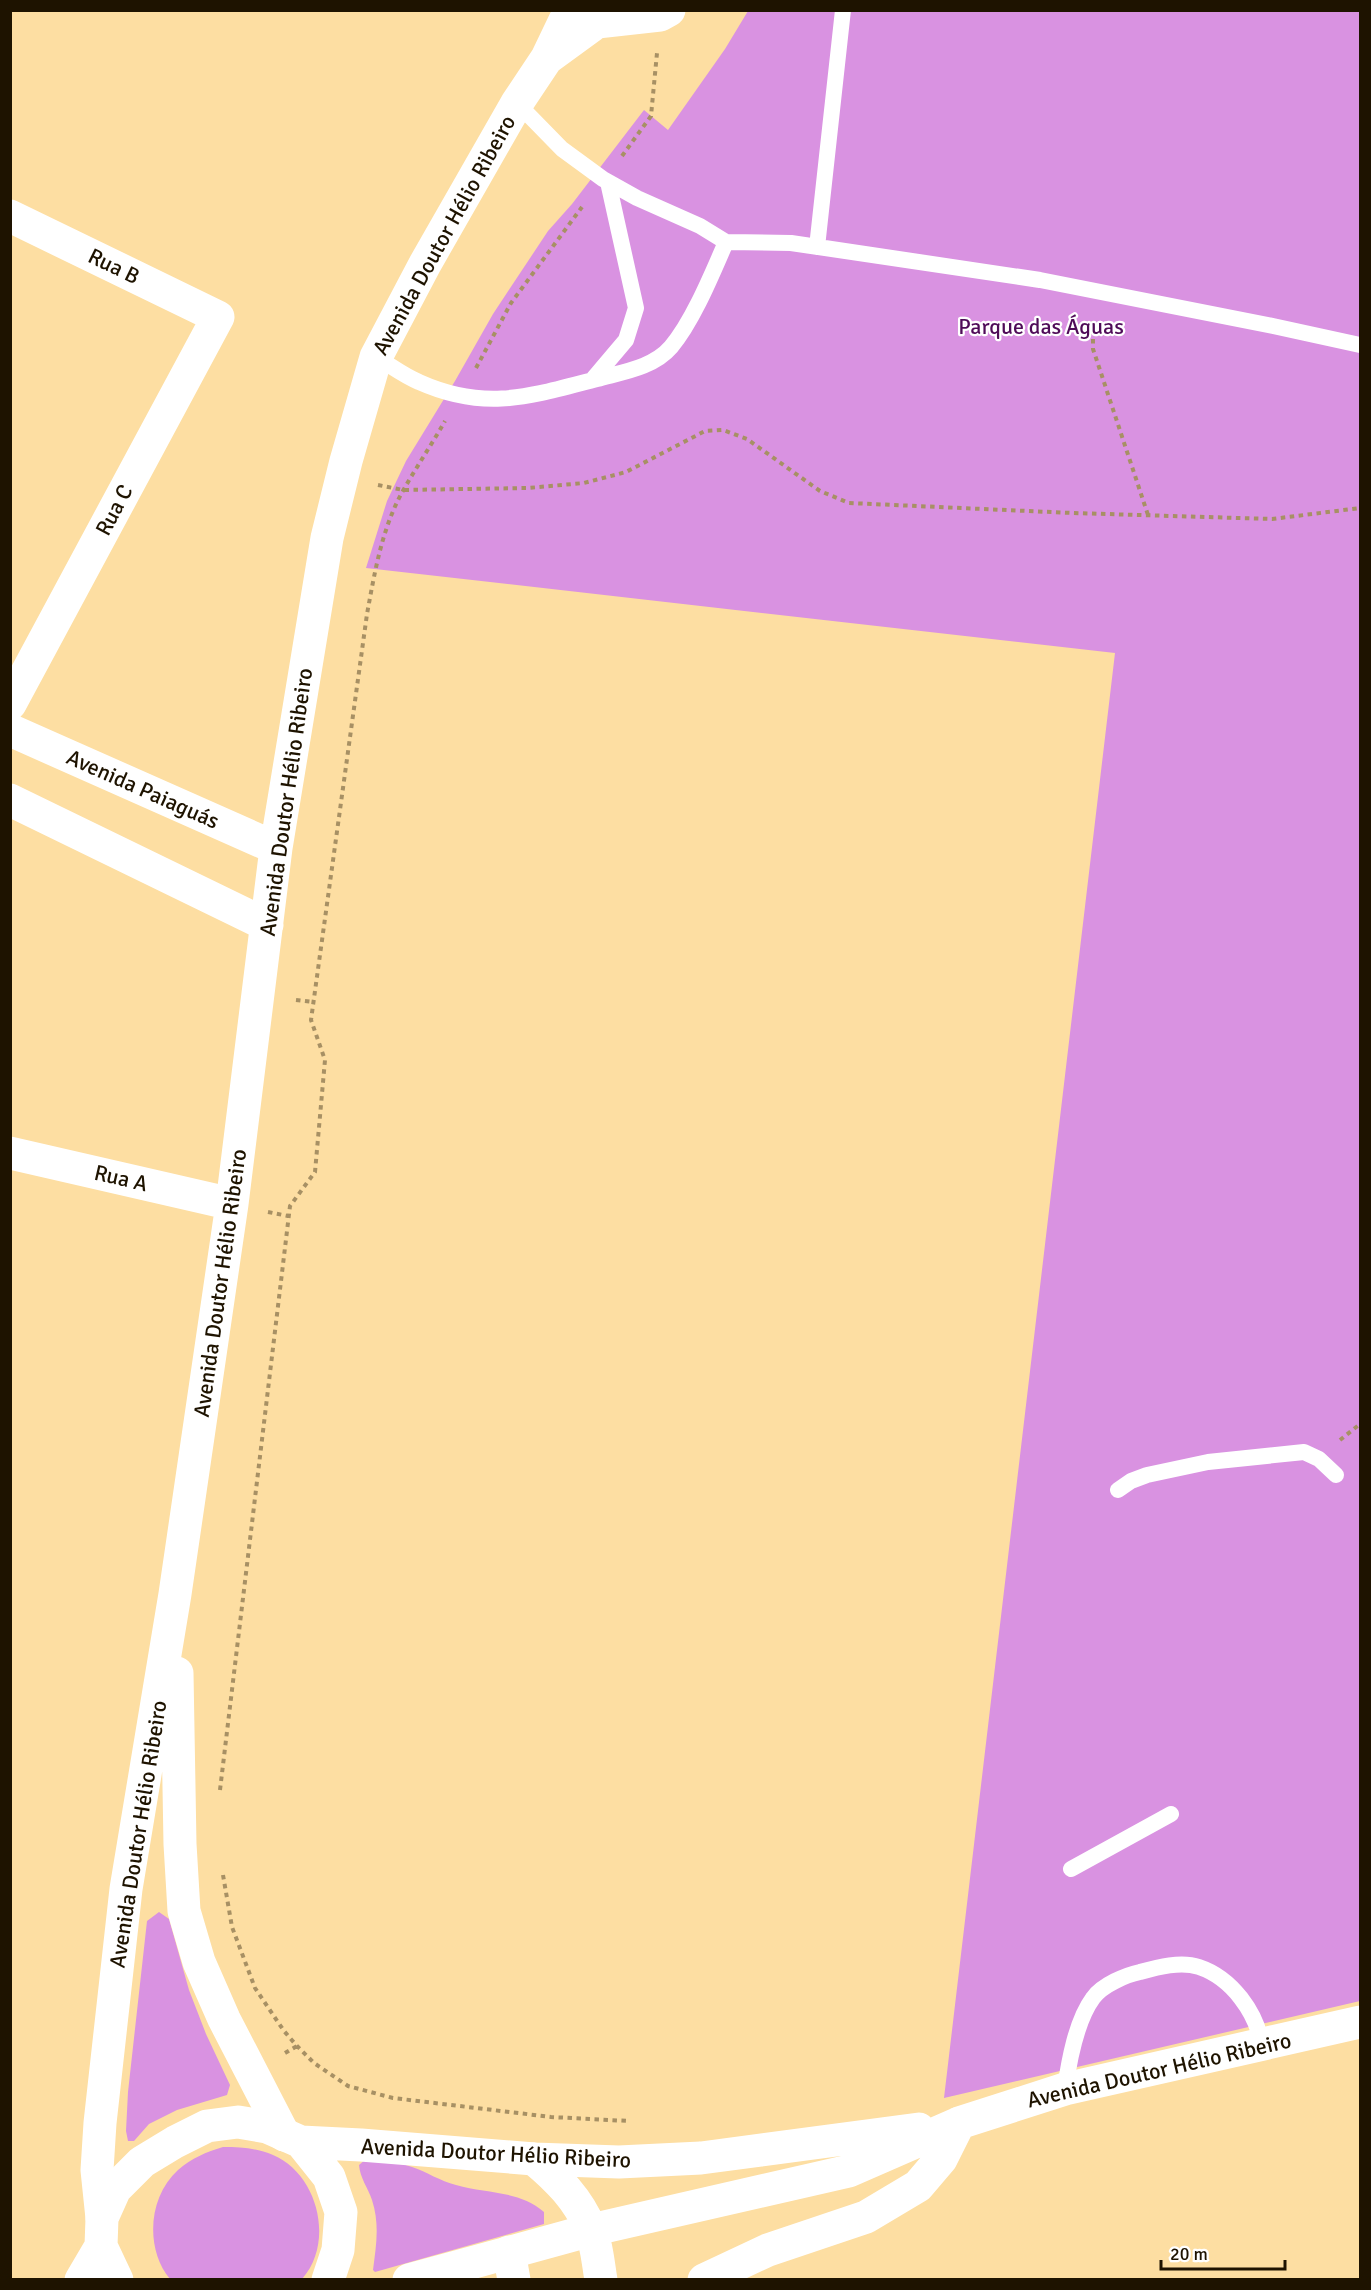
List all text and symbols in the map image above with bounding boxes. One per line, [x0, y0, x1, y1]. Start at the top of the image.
street label: Avenida Doutor Hélio Ribeiro [367, 110, 521, 360]
street label: Rua B [84, 242, 144, 290]
park label: Parque das Águas [958, 313, 1124, 340]
street label: Rua C [89, 480, 139, 540]
street label: Avenida Doutor Hélio Ribeiro [254, 666, 318, 938]
street label: Avenida Paiaguás [63, 743, 223, 835]
street label: Avenida Doutor Hélio Ribeiro [188, 1147, 252, 1419]
street label: Rua A [92, 1159, 151, 1197]
street label: Avenida Doutor Hélio Ribeiro [104, 1698, 172, 1970]
street label: Avenida Doutor Hélio Ribeiro [1024, 2026, 1294, 2114]
street label: Avenida Doutor Hélio Ribeiro [360, 2132, 632, 2174]
scale bar [1161, 2233, 1286, 2271]
text: 20 m [1170, 2243, 1208, 2265]

